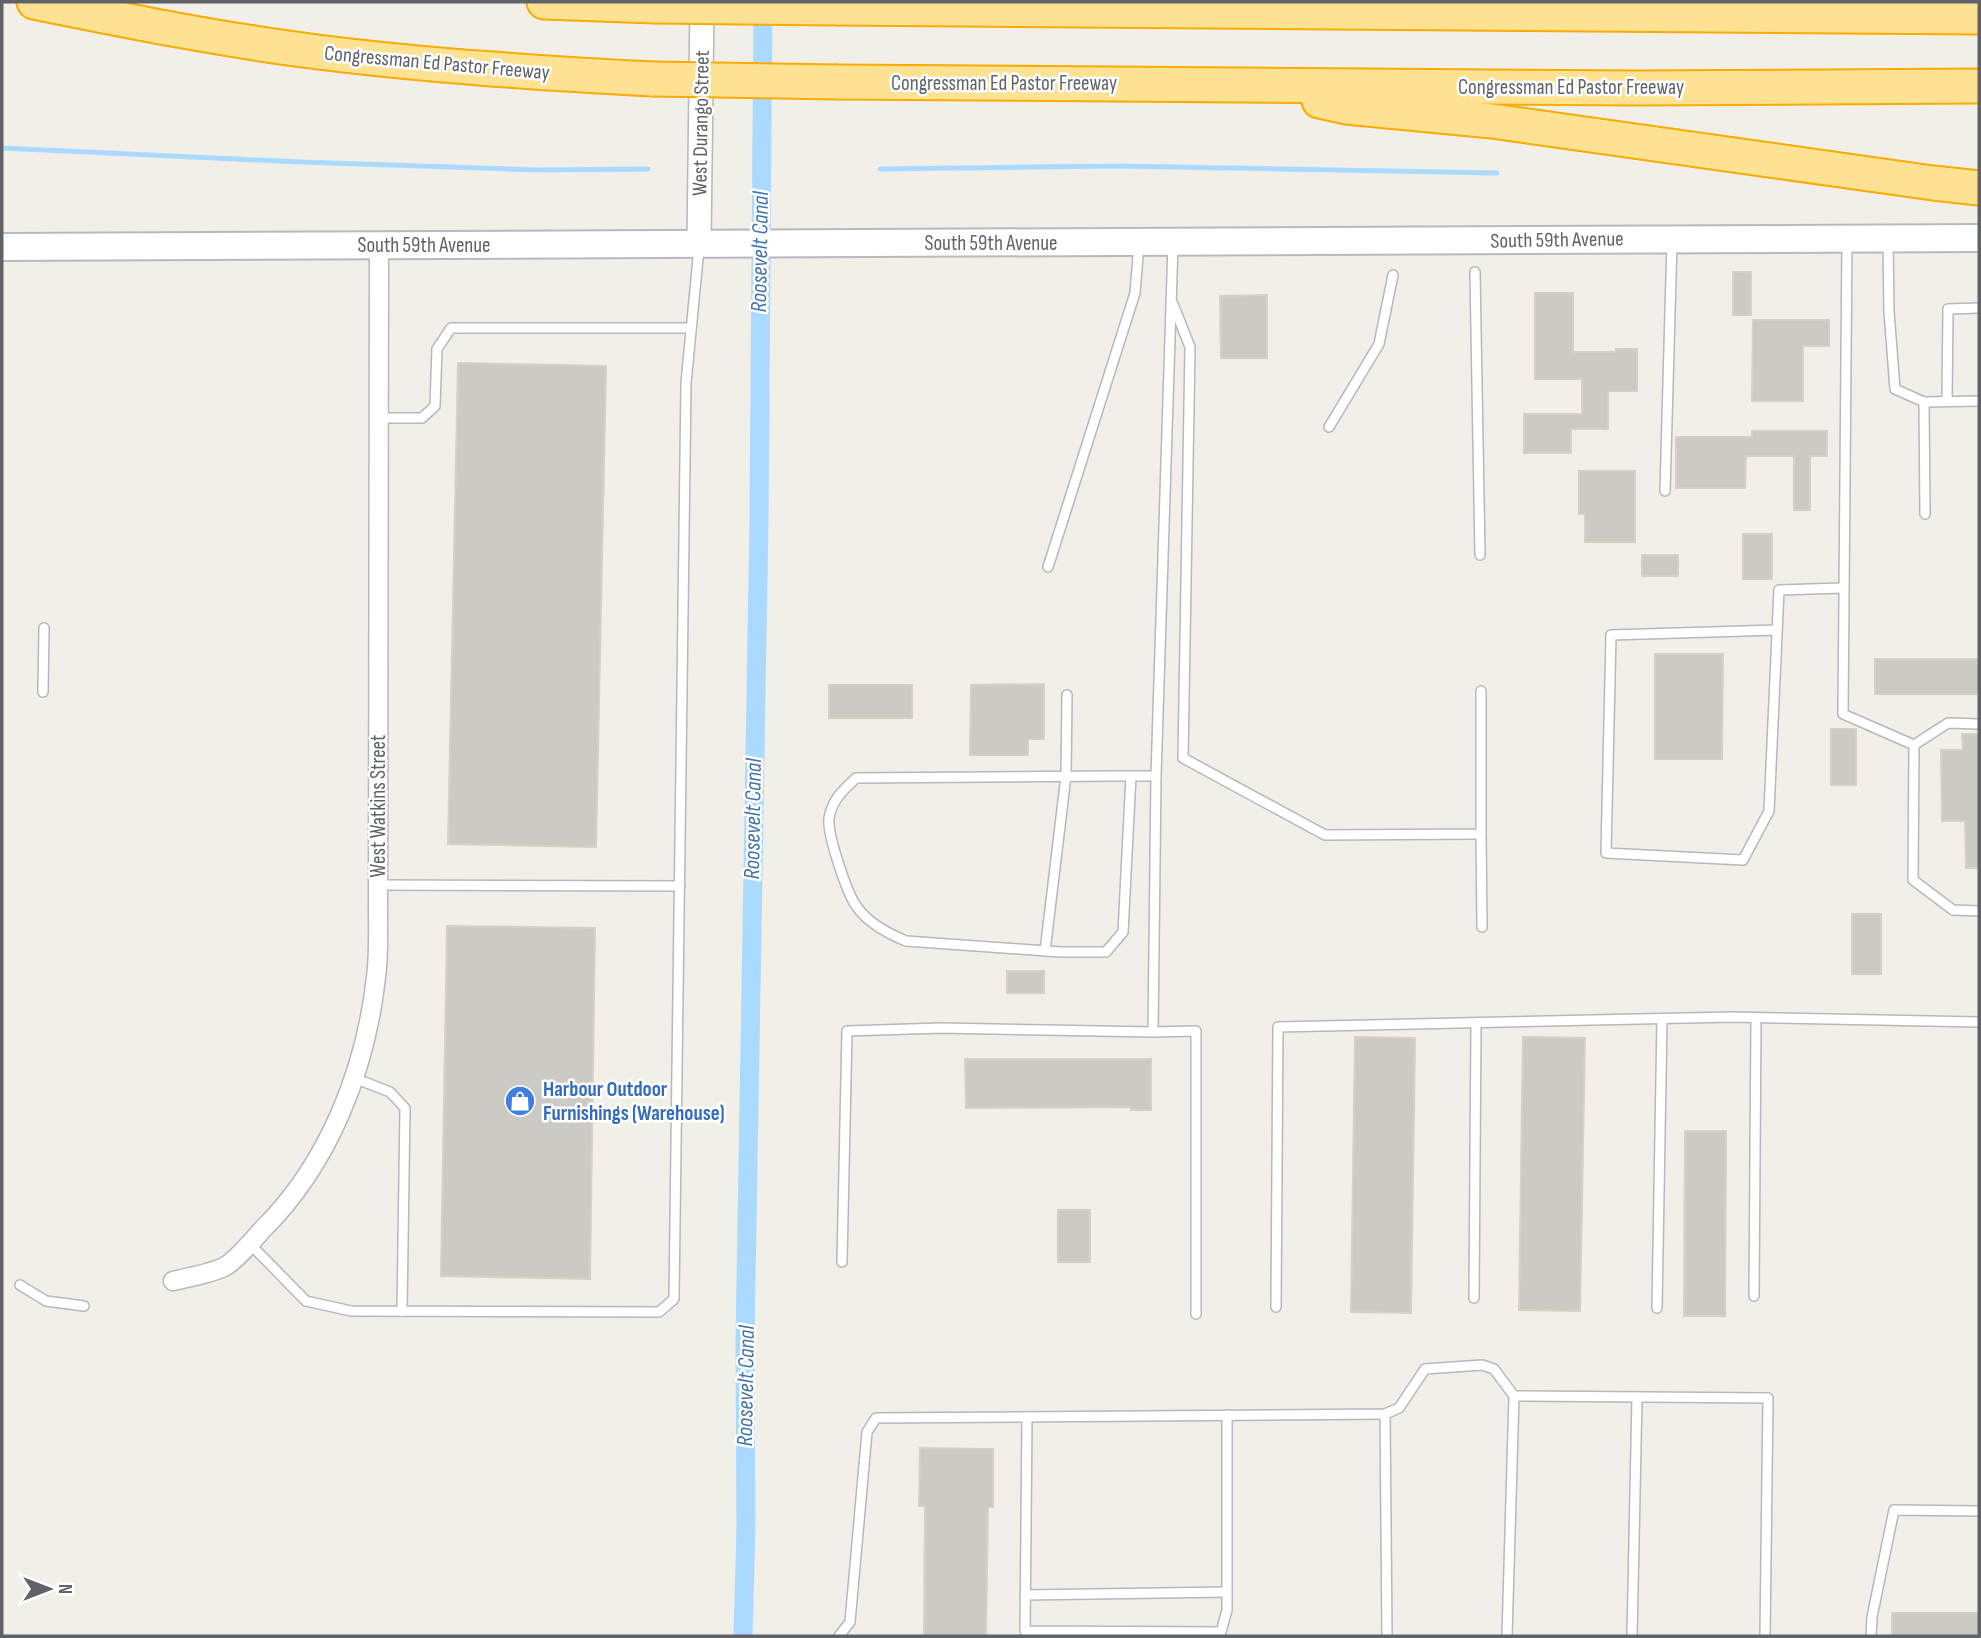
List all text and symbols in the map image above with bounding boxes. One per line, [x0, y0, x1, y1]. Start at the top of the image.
street label: Congressman Ed Pastor Freeway [323, 41, 551, 85]
street label: West Durango Street [687, 50, 715, 196]
street label: Congressman Ed Pastor Freeway [891, 71, 1117, 96]
street label: Congressman Ed Pastor Freeway [1458, 75, 1684, 100]
water label: Roosevelt Canal [745, 190, 775, 313]
street label: South 59th Avenue [1490, 226, 1624, 254]
street label: South 59th Avenue [924, 231, 1058, 256]
street label: South 59th Avenue [357, 233, 491, 258]
street label: West Watkins Street [366, 735, 391, 877]
water label: Roosevelt Canal [738, 757, 768, 880]
place label: Harbour Outdoor Furnishings (Warehouse) [543, 1077, 725, 1126]
shop icon: Harbour Outdoor Furnishings (Warehouse) [503, 1084, 537, 1118]
water label: Roosevelt Canal [731, 1324, 761, 1447]
north arrow [14, 1554, 84, 1624]
text: N [53, 1584, 76, 1594]

